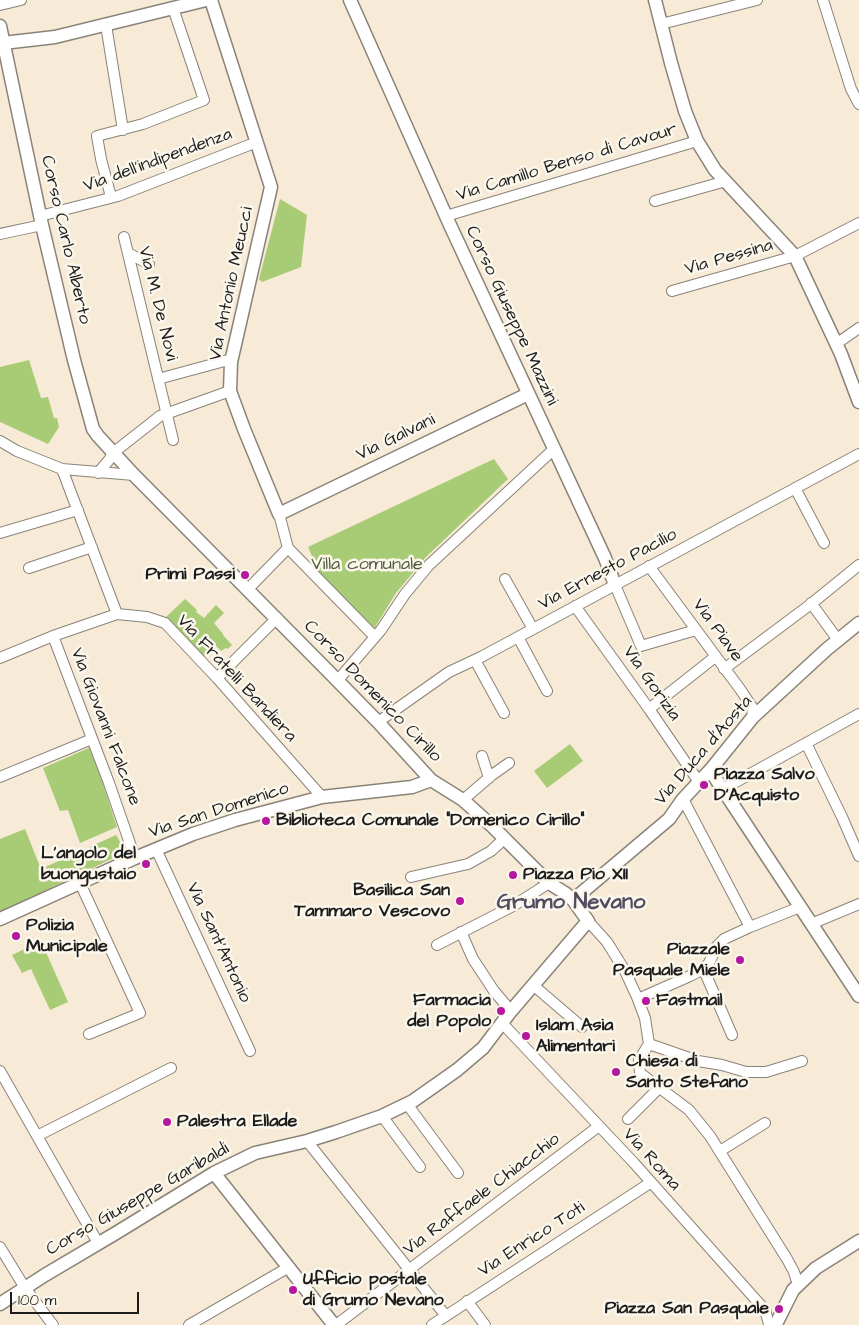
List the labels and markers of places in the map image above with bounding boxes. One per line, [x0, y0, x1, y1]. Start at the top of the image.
place label: Primi Passi [145, 564, 235, 586]
marker: Primi Passi [239, 569, 251, 581]
place label: Piazza Salvo D'Acquisto [714, 764, 815, 806]
marker: Piazza Salvo D'Acquisto [698, 779, 710, 791]
place label: Biblioteca Comunale "Domenico Cirillo" [276, 810, 584, 832]
marker: Biblioteca Comunale "Domenico Cirillo" [260, 815, 272, 827]
place label: L'angolo del buongustaio [41, 843, 136, 886]
marker: L'angolo del buongustaio [140, 858, 152, 870]
place label: Piazza Pio XII [523, 864, 628, 886]
marker: Piazza Pio XII [507, 869, 519, 881]
place label: Basilica San Tammaro Vescovo [294, 880, 450, 922]
marker: Basilica San Tammaro Vescovo [454, 895, 466, 907]
place label: Polizia Municipale [26, 915, 108, 958]
marker: Polizia Municipale [10, 930, 22, 942]
place label: Piazzale Pasquale Miele [613, 939, 730, 982]
marker: Piazzale Pasquale Miele [734, 954, 746, 966]
place label: Farmacia del Popolo [407, 990, 491, 1032]
place label: Fastmail [656, 990, 723, 1012]
marker: Fastmail [640, 995, 652, 1007]
marker: Farmacia del Popolo [495, 1005, 507, 1017]
place label: Islam Asia Alimentari [536, 1015, 615, 1058]
marker: Islam Asia Alimentari [520, 1030, 532, 1042]
place label: Chiesa di Santo Stefano [626, 1051, 748, 1094]
marker: Chiesa di Santo Stefano [610, 1066, 622, 1078]
place label: Palestra Ellade [177, 1111, 297, 1133]
marker: Palestra Ellade [161, 1116, 173, 1128]
place label: Ufficio postale di Grumo Nevano [303, 1269, 444, 1312]
marker: Ufficio postale di Grumo Nevano [287, 1284, 299, 1296]
place label: Piazza San Pasquale [605, 1298, 769, 1320]
marker: Piazza San Pasquale [773, 1303, 785, 1315]

